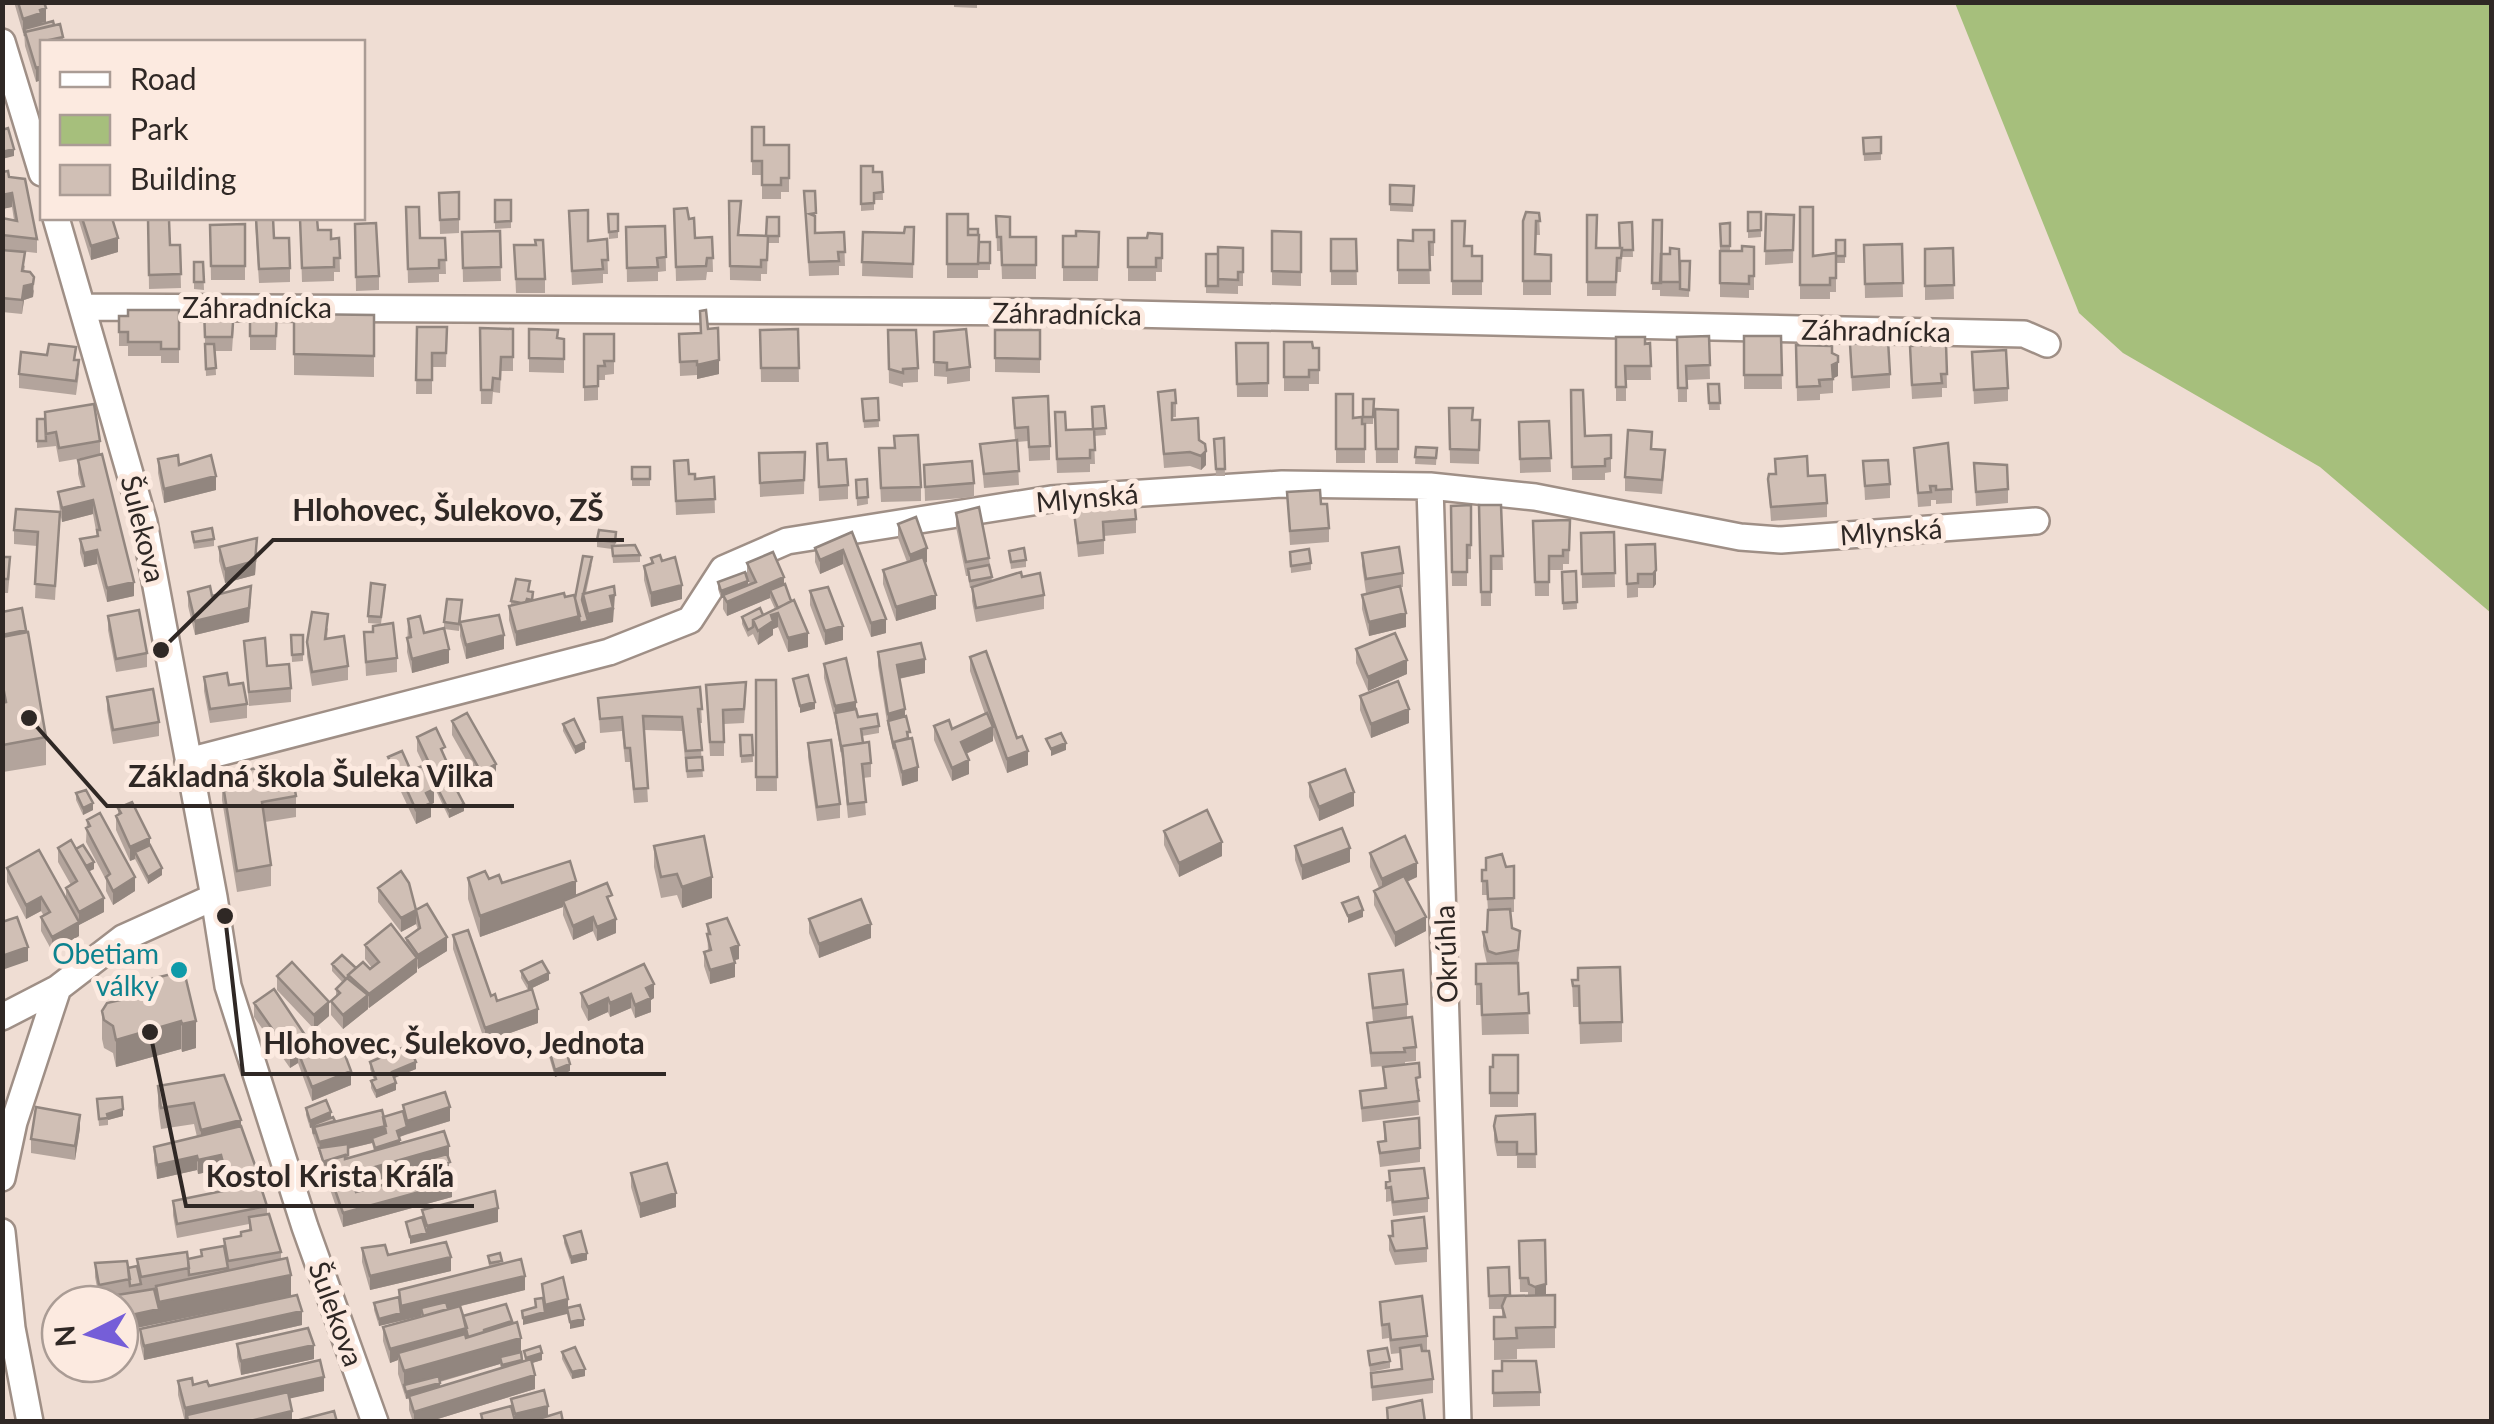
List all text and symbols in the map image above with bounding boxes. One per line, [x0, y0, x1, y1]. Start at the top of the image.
legend [40, 40, 365, 220]
text: Road [130, 60, 197, 96]
text: Park [130, 110, 189, 146]
text: Building [130, 160, 236, 196]
street label: Záhradnícka [182, 290, 332, 324]
street label: Záhradnícka [992, 295, 1142, 331]
street label: Záhradnícka [1801, 312, 1951, 348]
street label: Šulekova [114, 472, 174, 586]
street label: Mlynská [1034, 476, 1140, 518]
callout: Hlohovec, Šulekovo, ZŠ [273, 480, 624, 540]
text: Hlohovec, Šulekovo, ZŠ [292, 491, 604, 527]
street label: Mlynská [1839, 510, 1943, 552]
callout: Základná škola Šuleka Vilka [107, 746, 514, 806]
text: Základná škola Šuleka Vilka [128, 757, 494, 793]
street label: Okrúhla [1426, 904, 1464, 1004]
place label: Obetiam války [52, 936, 160, 1002]
marker: Obetiam války [168, 959, 190, 981]
callout: Hlohovec, Šulekovo, Jednota [243, 1014, 666, 1074]
text: Hlohovec, Šulekovo, Jednota [263, 1024, 645, 1060]
callout: Kostol Krista Kráľa [186, 1146, 474, 1206]
text: Kostol Krista Kráľa [206, 1157, 454, 1193]
street label: Šulekova [302, 1257, 372, 1371]
north arrow [40, 1284, 140, 1384]
text: N [46, 1324, 82, 1348]

